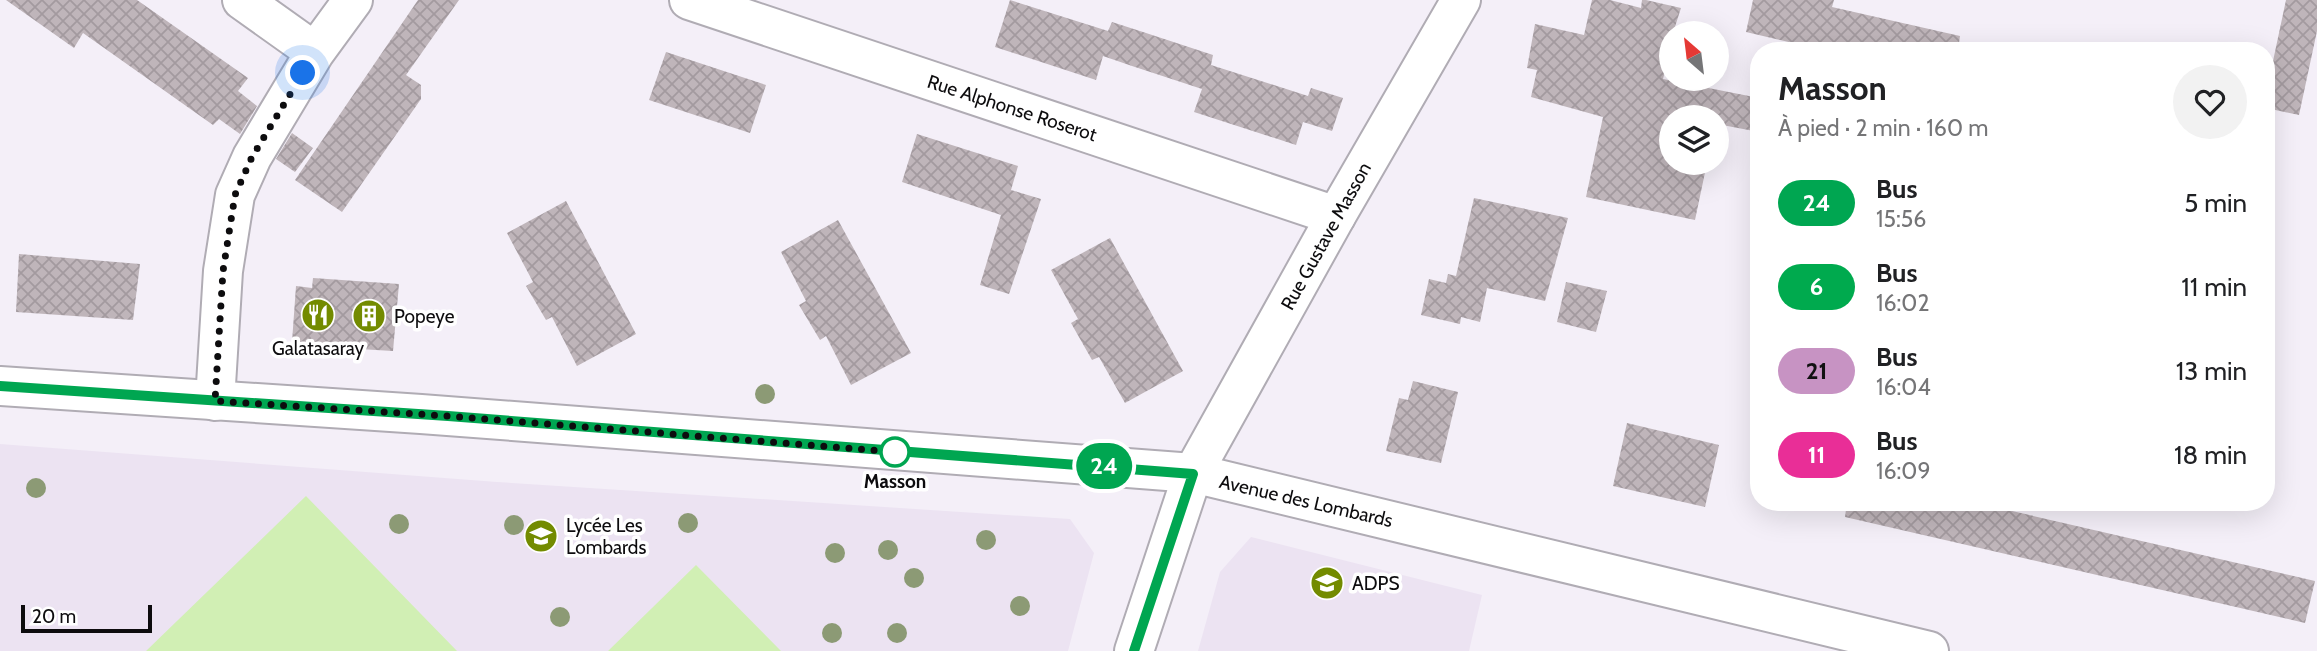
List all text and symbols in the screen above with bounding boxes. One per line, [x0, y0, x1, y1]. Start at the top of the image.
north arrow [1659, 21, 1729, 91]
map controls [1659, 21, 1729, 175]
your location [285, 55, 320, 90]
button: heart [2173, 65, 2247, 139]
text: Masson [1778, 68, 1887, 108]
street label: Rue Alphonse Roserot [924, 70, 1100, 146]
button: layers [1659, 105, 1729, 175]
text: À pied · 2 min · 160 m [1778, 114, 1988, 142]
street label: Rue Gustave Masson [1276, 158, 1376, 314]
text: Bus [1876, 173, 1917, 205]
text: 5 min [2184, 187, 2247, 219]
text: 24 [1803, 188, 1830, 217]
text: 15:56 [1876, 205, 1926, 233]
text: Bus [1876, 257, 1917, 289]
text: 11 min [2181, 271, 2247, 303]
text: 6 [1810, 272, 1823, 301]
text: 16:02 [1876, 289, 1929, 317]
restaurant icon: Galatasaray [299, 296, 337, 334]
building icon: Popeye [350, 297, 388, 335]
place label: Popeye [394, 305, 455, 328]
place label: Galatasaray [272, 337, 364, 360]
text: Bus [1876, 341, 1917, 373]
text: 13 min [2176, 355, 2247, 387]
text: 21 [1806, 356, 1827, 385]
text: 16:04 [1876, 373, 1931, 401]
text: Bus [1876, 425, 1917, 457]
marker: Masson [880, 437, 910, 467]
text: 18 min [2174, 439, 2247, 471]
text: 11 [1808, 440, 1825, 469]
line badge: 24 [1072, 443, 1136, 489]
text: 24 [1090, 451, 1118, 480]
text: 16:09 [1876, 457, 1930, 485]
place label: Masson [864, 470, 926, 493]
street label: Avenue des Lombards [1217, 470, 1395, 532]
place label: Lycée Les Lombards [566, 514, 646, 559]
school or university icon: Lycée Les Lombards [522, 517, 560, 555]
school or university icon: ADPS [1308, 564, 1346, 602]
place label: ADPS [1352, 572, 1399, 595]
scale bar [21, 602, 152, 634]
text: 20 m [32, 605, 76, 628]

